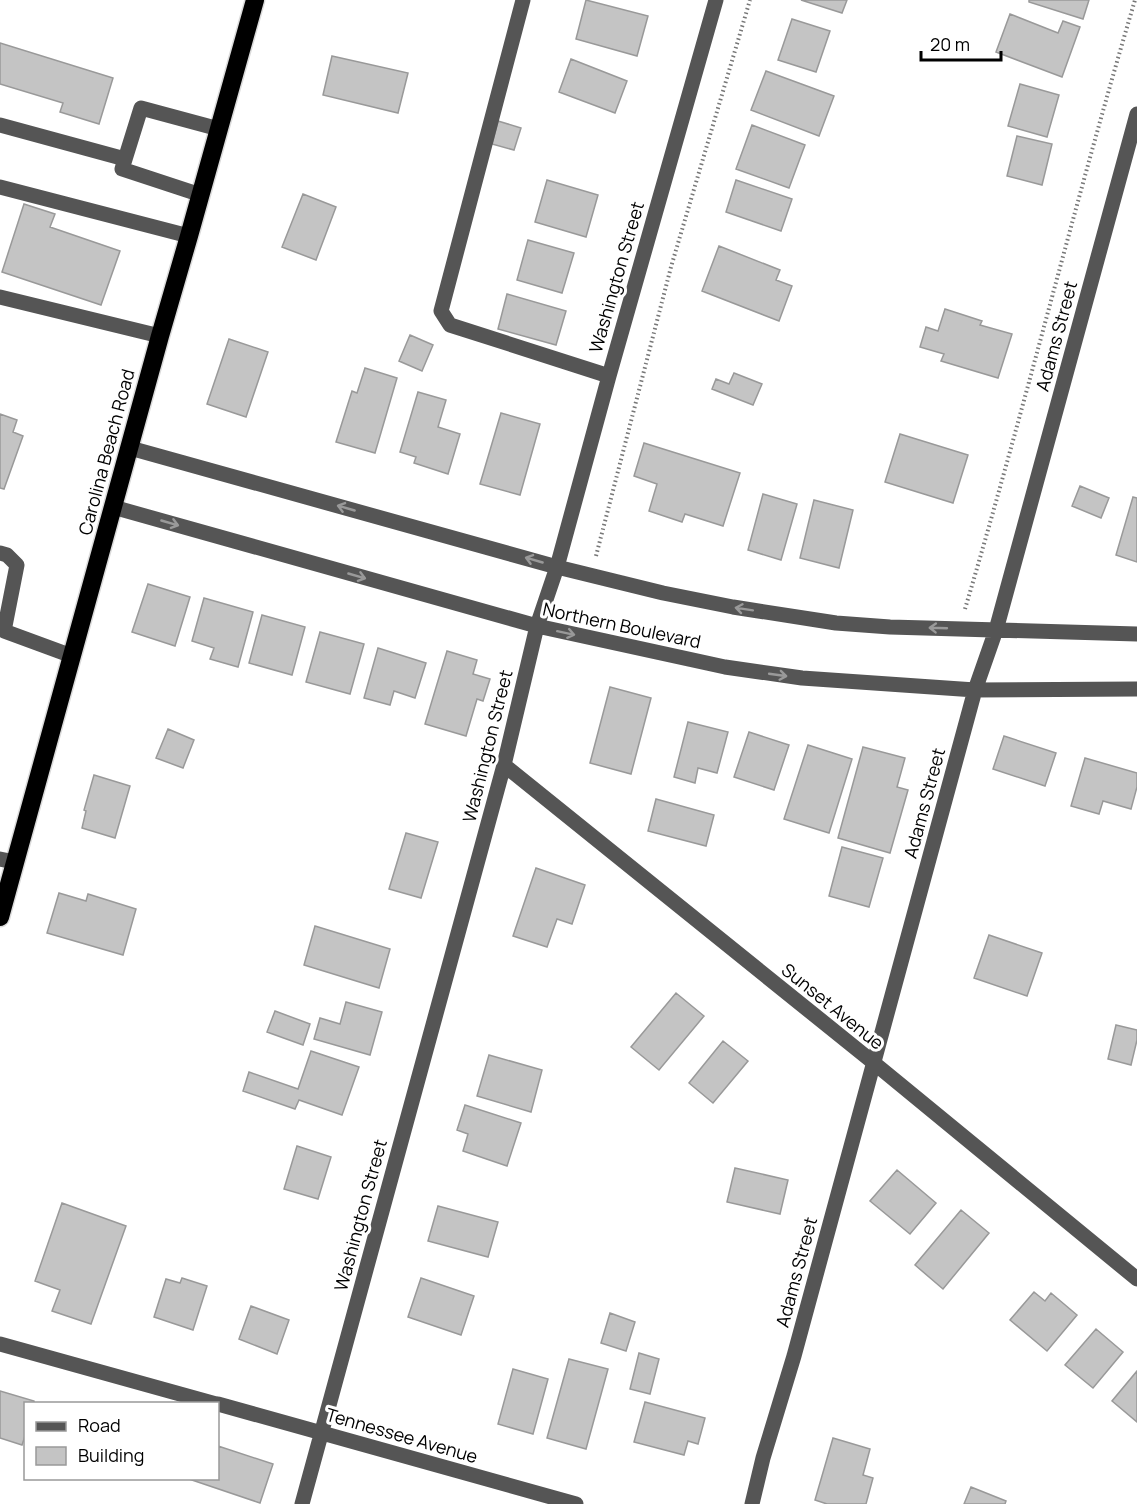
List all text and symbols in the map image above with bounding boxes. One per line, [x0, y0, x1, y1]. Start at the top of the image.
scale bar [921, 24, 1000, 62]
text: 20 m [930, 32, 970, 56]
street label: Washington Street [583, 199, 649, 355]
street label: Adams Street [1030, 278, 1082, 394]
street label: Carolina Beach Road [72, 366, 140, 538]
one-way arrow [337, 502, 356, 513]
one-way arrow [160, 518, 179, 529]
one-way arrow [524, 554, 543, 565]
one-way arrow [348, 571, 367, 582]
street label: Northern Boulevard [541, 597, 703, 653]
one-way arrow [735, 603, 754, 614]
one-way arrow [928, 623, 948, 634]
one-way arrow [556, 627, 575, 639]
street label: Washington Street [456, 667, 518, 825]
one-way arrow [767, 669, 787, 680]
street label: Adams Street [898, 745, 950, 861]
street label: Sunset Avenue [777, 957, 889, 1055]
street label: Washington Street [328, 1136, 392, 1294]
street label: Adams Street [770, 1214, 822, 1330]
legend [24, 1402, 219, 1480]
street label: Tennessee Avenue [323, 1402, 481, 1468]
text: Road [78, 1413, 121, 1437]
text: Building [78, 1443, 144, 1467]

